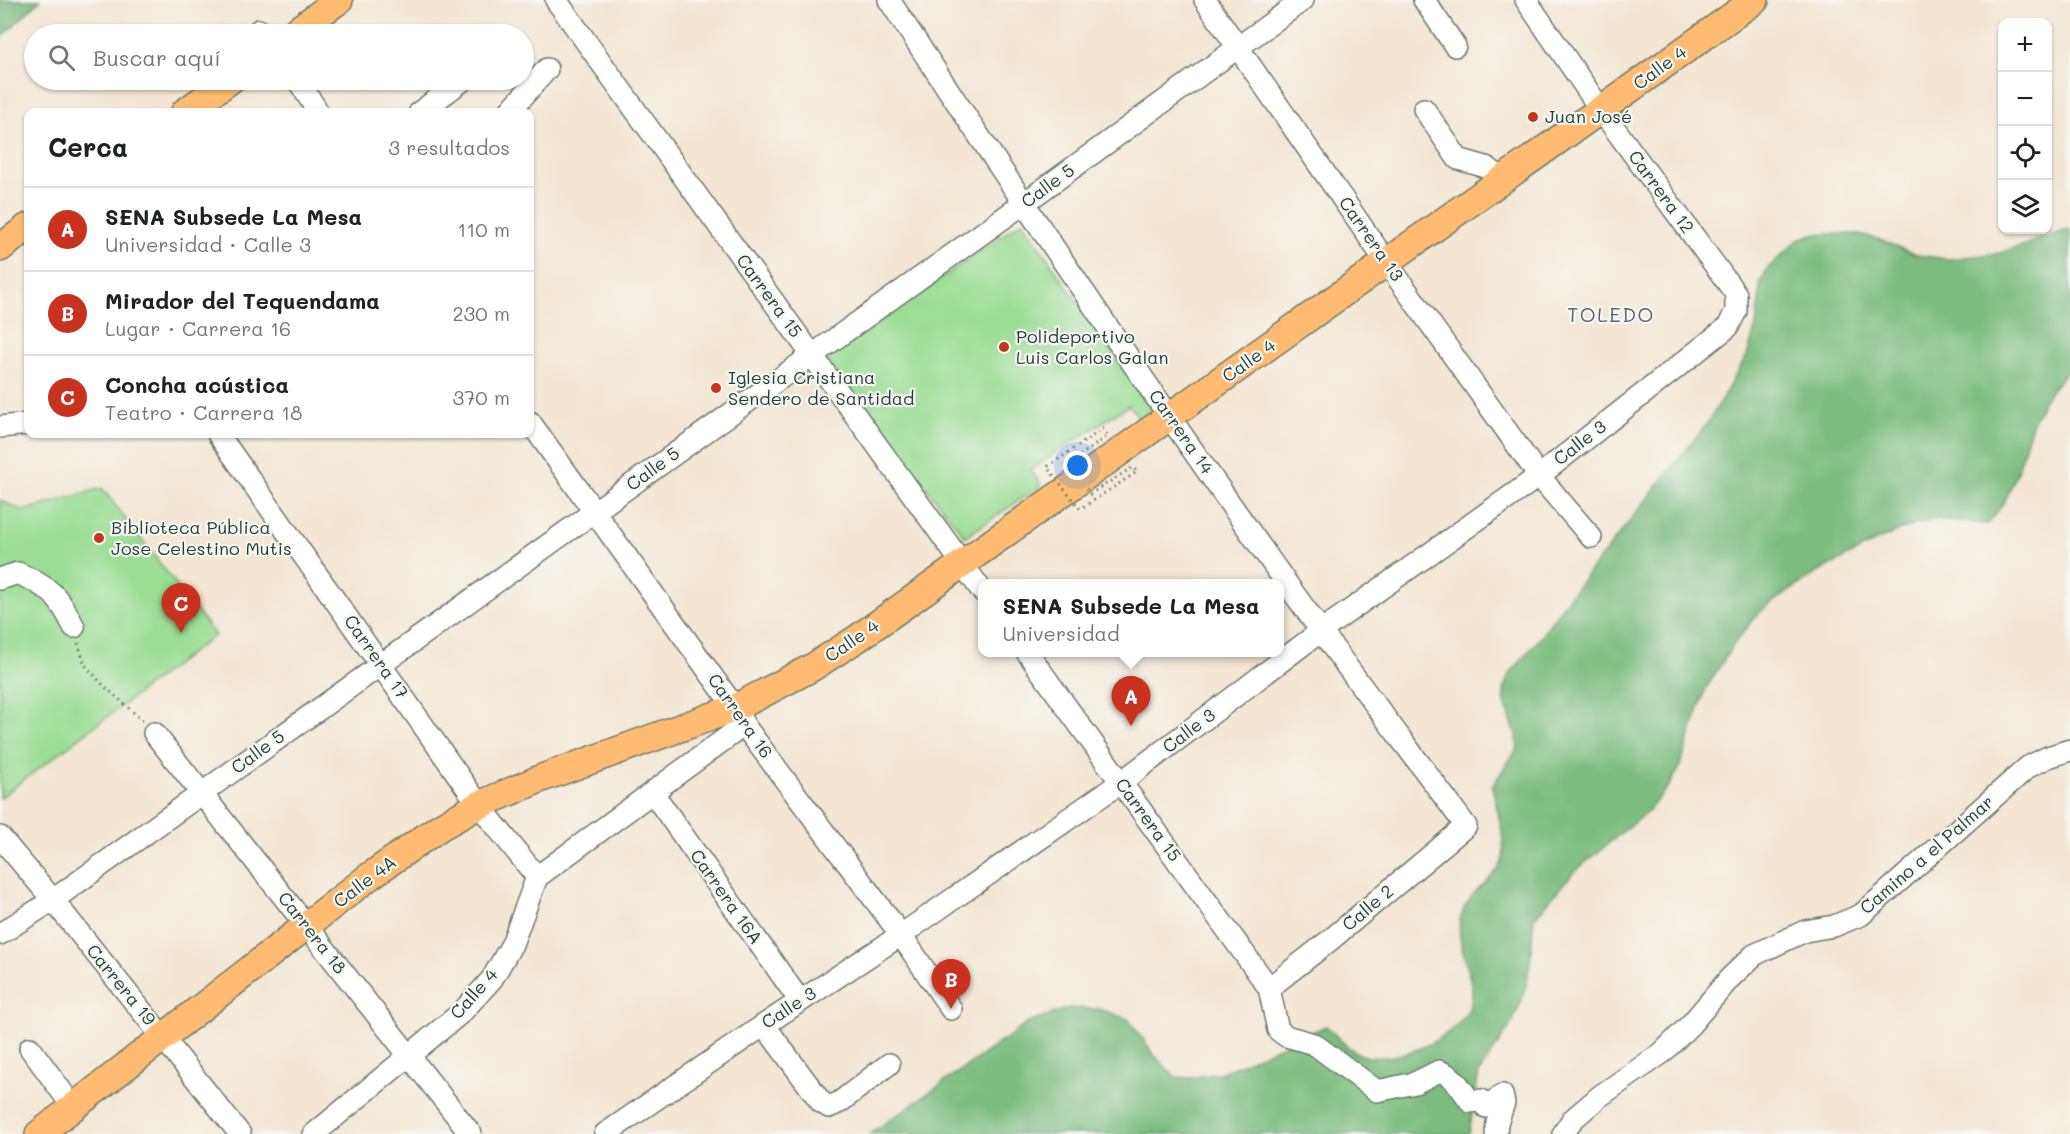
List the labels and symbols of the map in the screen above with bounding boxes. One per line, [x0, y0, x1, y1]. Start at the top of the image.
street label: Calle 4 [1628, 39, 1691, 95]
place label: Juan José [1545, 104, 1632, 128]
marker: Juan José [1526, 110, 1540, 124]
street label: Carrera 12 [1623, 145, 1700, 238]
street label: Calle 5 [1016, 158, 1079, 213]
street label: Carrera 13 [1334, 191, 1410, 285]
street label: Carrera 15 [731, 249, 808, 342]
district label: TOLEDO [1567, 301, 1655, 327]
place label: Polideportivo Luis Carlos Galan [1016, 324, 1168, 369]
street label: Calle 4 [1217, 333, 1280, 387]
marker: Polideportivo Luis Carlos Galan [997, 340, 1011, 354]
place label: Iglesia Cristiana Sendero de Santidad [728, 365, 914, 410]
marker: Iglesia Cristiana Sendero de Santidad [709, 381, 723, 395]
street label: Carrera 14 [1144, 384, 1220, 479]
street label: Calle 3 [1548, 414, 1611, 470]
street label: Calle 5 [621, 441, 684, 496]
your location [1063, 451, 1092, 480]
place label: Biblioteca Pública Jose Celestino Mutis [111, 515, 292, 560]
marker: Biblioteca Pública Jose Celestino Mutis [92, 531, 106, 545]
pin: C [162, 584, 201, 633]
street label: Carrera 17 [339, 610, 415, 703]
street label: Calle 4 [820, 613, 884, 667]
street label: Carrera 16 [703, 668, 779, 763]
pin: A [1112, 676, 1150, 726]
street label: Calle 3 [1157, 702, 1220, 758]
street label: Calle 5 [226, 724, 289, 779]
street label: Carrera 15 [1110, 773, 1187, 866]
street label: Camino a el Palmar [1854, 789, 1998, 919]
street label: Carrera 16A [685, 844, 768, 949]
street label: Calle 4A [328, 850, 401, 913]
street label: Calle 2 [1337, 879, 1398, 936]
street label: Carrera 18 [273, 886, 353, 979]
street label: Carrera 19 [82, 939, 162, 1030]
pin: B [932, 960, 970, 1009]
street label: Calle 4 [444, 962, 503, 1024]
street label: Calle 3 [757, 981, 820, 1034]

